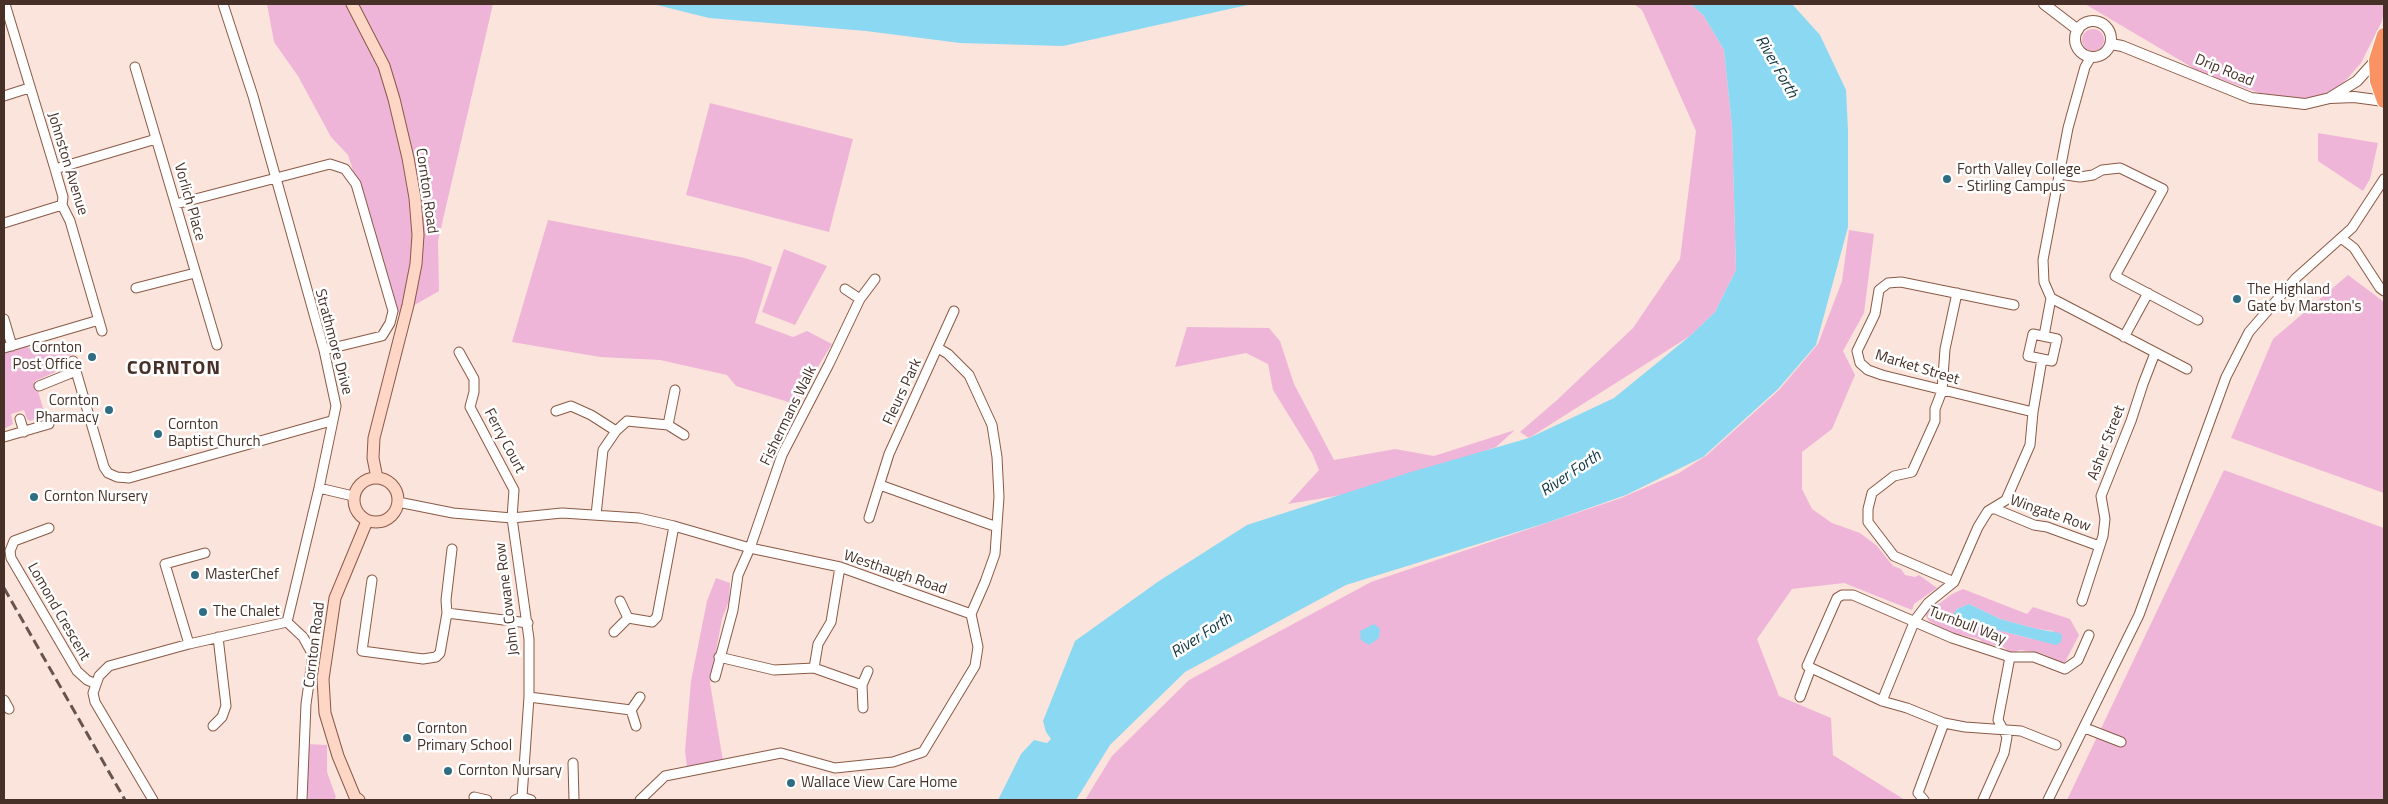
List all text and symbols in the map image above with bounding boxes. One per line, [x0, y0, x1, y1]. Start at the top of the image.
water label: River Forth [1750, 32, 1802, 102]
street label: Drip Road [2192, 51, 2256, 91]
street label: Johnston Avenue [43, 110, 91, 218]
street label: Cornton Road [411, 147, 441, 235]
street label: Vorlich Place [169, 161, 209, 243]
place label: Forth Valley College - Stirling Campus [1957, 161, 2081, 196]
marker: Forth Valley College - Stirling Campus [1941, 173, 1953, 185]
place label: The Highland Gate by Marston's [2247, 281, 2362, 316]
street label: Strathmore Drive [310, 287, 356, 397]
marker: The Highland Gate by Marston's [2231, 293, 2243, 305]
place label: Cornton Post Office [13, 339, 82, 374]
street label: Market Street [1873, 347, 1961, 389]
marker: Cornton Post Office [86, 351, 98, 363]
street label: Fleurs Park [880, 356, 926, 428]
district label: CORNTON [126, 357, 222, 381]
street label: Fishermans Walk [757, 363, 821, 469]
place label: Cornton Pharmacy [36, 392, 99, 427]
street label: Asher Street [2084, 403, 2130, 483]
marker: Cornton Pharmacy [103, 404, 115, 416]
street label: Ferry Court [480, 406, 528, 476]
place label: Cornton Baptist Church [168, 416, 261, 451]
marker: Cornton Baptist Church [152, 428, 164, 440]
water label: River Forth [1537, 447, 1605, 501]
place label: Cornton Nursery [44, 488, 148, 506]
marker: Cornton Nursery [28, 491, 40, 503]
street label: Wingate Row [2007, 492, 2093, 536]
street label: John Cowane Row [492, 542, 524, 656]
street label: Westhaugh Road [841, 547, 949, 599]
street label: Lomond Crescent [23, 560, 93, 664]
place label: MasterChef [205, 566, 279, 584]
marker: MasterChef [189, 569, 201, 581]
street label: Cornton Road [301, 601, 329, 689]
place label: The Chalet [213, 603, 280, 621]
street label: Turnbull Way [1926, 603, 2008, 649]
marker: The Chalet [197, 606, 209, 618]
water label: River Forth [1168, 609, 1236, 663]
place label: Cornton Primary School [417, 720, 512, 755]
marker: Cornton Primary School [401, 732, 413, 744]
place label: Cornton Nursary [458, 762, 562, 780]
marker: Cornton Nursary [442, 765, 454, 777]
place label: Wallace View Care Home [801, 774, 957, 792]
marker: Wallace View Care Home [785, 777, 797, 789]

